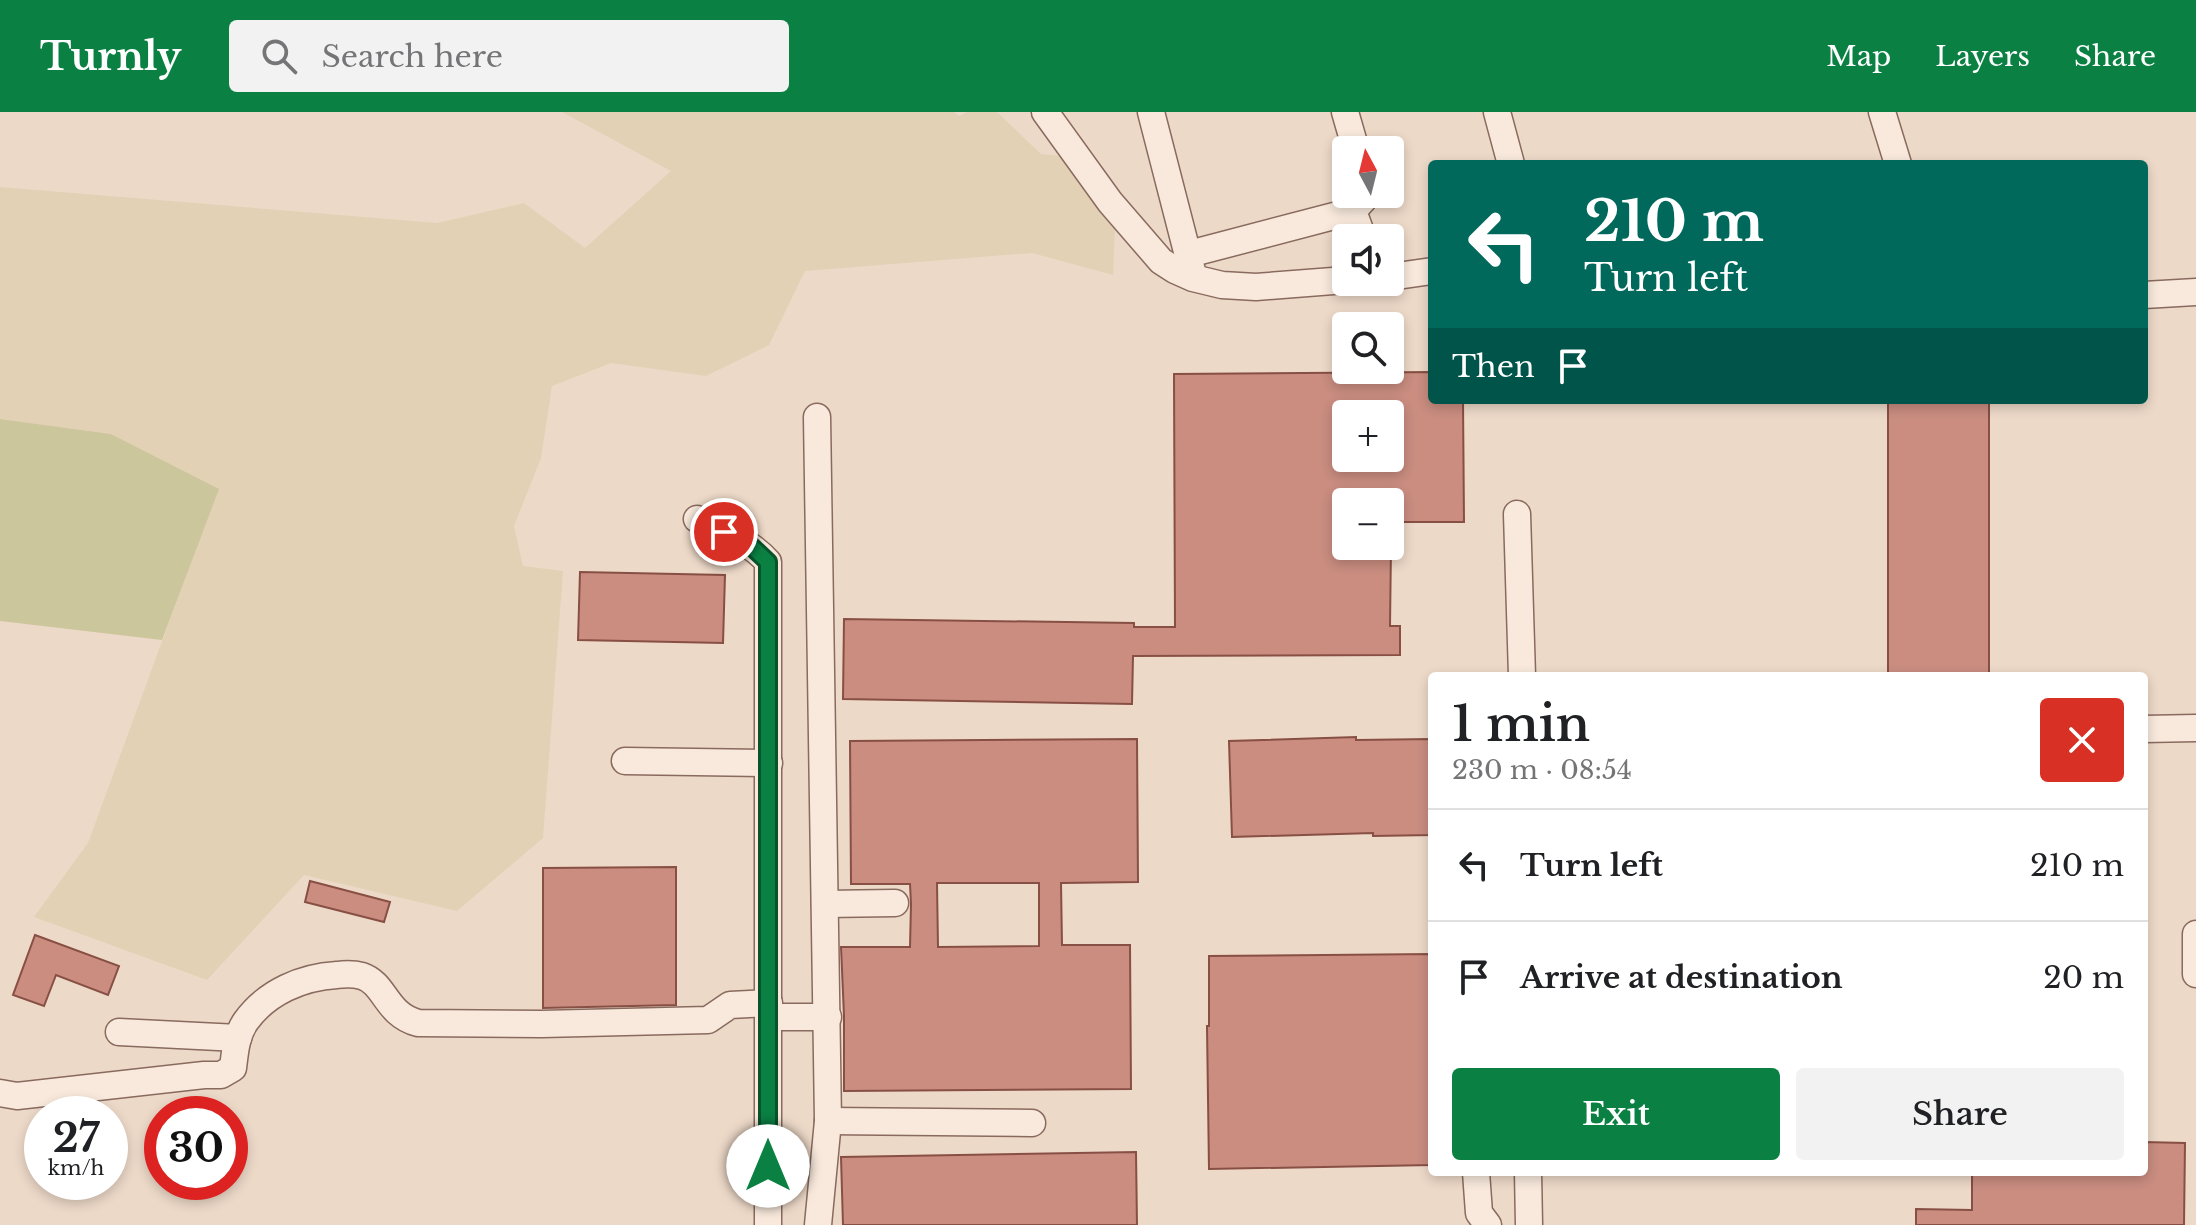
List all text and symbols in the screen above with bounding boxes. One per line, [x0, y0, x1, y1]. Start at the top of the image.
search box [229, 20, 789, 92]
text: Turnly [40, 33, 181, 80]
icon: search [257, 34, 301, 78]
text: Search here [321, 38, 503, 75]
text: Map [1826, 39, 1891, 74]
text: Layers [1935, 39, 2030, 74]
text: Share [2074, 39, 2156, 74]
north arrow [1332, 136, 1404, 208]
map controls [1332, 136, 1404, 560]
text: 210 m [1584, 187, 1764, 256]
icon: left [1452, 192, 1556, 296]
button: sound [1332, 224, 1404, 296]
text: Turn left [1584, 256, 1748, 301]
button: search [1332, 312, 1404, 384]
icon: arrive [1551, 344, 1595, 388]
text: Then [1452, 348, 1535, 385]
button: + [1332, 400, 1404, 472]
button: − [1332, 488, 1404, 560]
pin [690, 498, 758, 566]
icon: arrive [702, 510, 746, 554]
text: 1 min [1452, 694, 1590, 754]
button: close [2040, 698, 2124, 782]
text: 230 m · 08:54 [1452, 754, 1632, 786]
icon: left [1452, 843, 1496, 887]
text: Turn left [1520, 847, 1663, 884]
text: 210 m [2030, 847, 2124, 884]
icon: arrive [1452, 955, 1496, 999]
text: Arrive at destination [1520, 959, 1843, 996]
text: 20 m [2043, 959, 2124, 996]
button: Exit [1452, 1068, 1780, 1160]
button: Share [1796, 1068, 2124, 1160]
speed limit sign: 30 [144, 1096, 248, 1200]
text: 27 [53, 1113, 99, 1163]
position arrow [726, 1124, 810, 1208]
text: km/h [48, 1156, 104, 1180]

